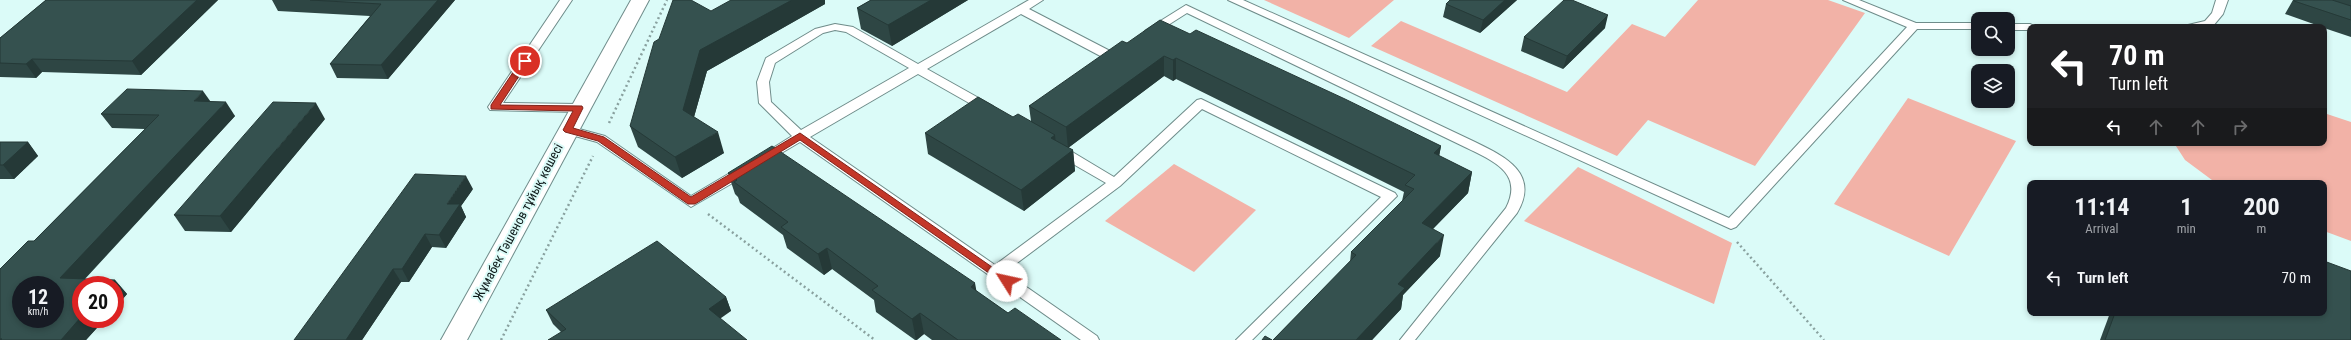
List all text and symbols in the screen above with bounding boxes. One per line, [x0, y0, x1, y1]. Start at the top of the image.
map controls [1971, 12, 2015, 108]
button: search [1971, 12, 2015, 56]
text: 70 m [2109, 39, 2165, 72]
icon: left [2043, 40, 2095, 92]
pin [508, 44, 542, 78]
icon: arrive [514, 50, 536, 72]
button: layers [1971, 64, 2015, 108]
text: Turn left [2109, 73, 2168, 94]
icon: left [2103, 116, 2125, 138]
icon: ahead [2145, 116, 2167, 138]
icon: ahead [2187, 116, 2209, 138]
icon: right [2229, 116, 2251, 138]
street label: Жұмабек Тәшенов тұйық көшесі [470, 141, 566, 303]
text: 11:14 [2074, 193, 2129, 221]
text: 1 [2180, 193, 2192, 221]
text: 200 [2243, 193, 2280, 221]
text: Arrival [2085, 221, 2118, 236]
text: min [2177, 221, 2196, 236]
text: m [2257, 221, 2266, 236]
position arrow [986, 260, 1028, 302]
icon: left [2043, 267, 2065, 289]
text: Turn left [2077, 269, 2128, 287]
text: 70 m [2281, 269, 2311, 287]
speed limit sign: 20 [72, 276, 124, 328]
text: 12 [28, 285, 48, 309]
text: km/h [28, 306, 48, 317]

